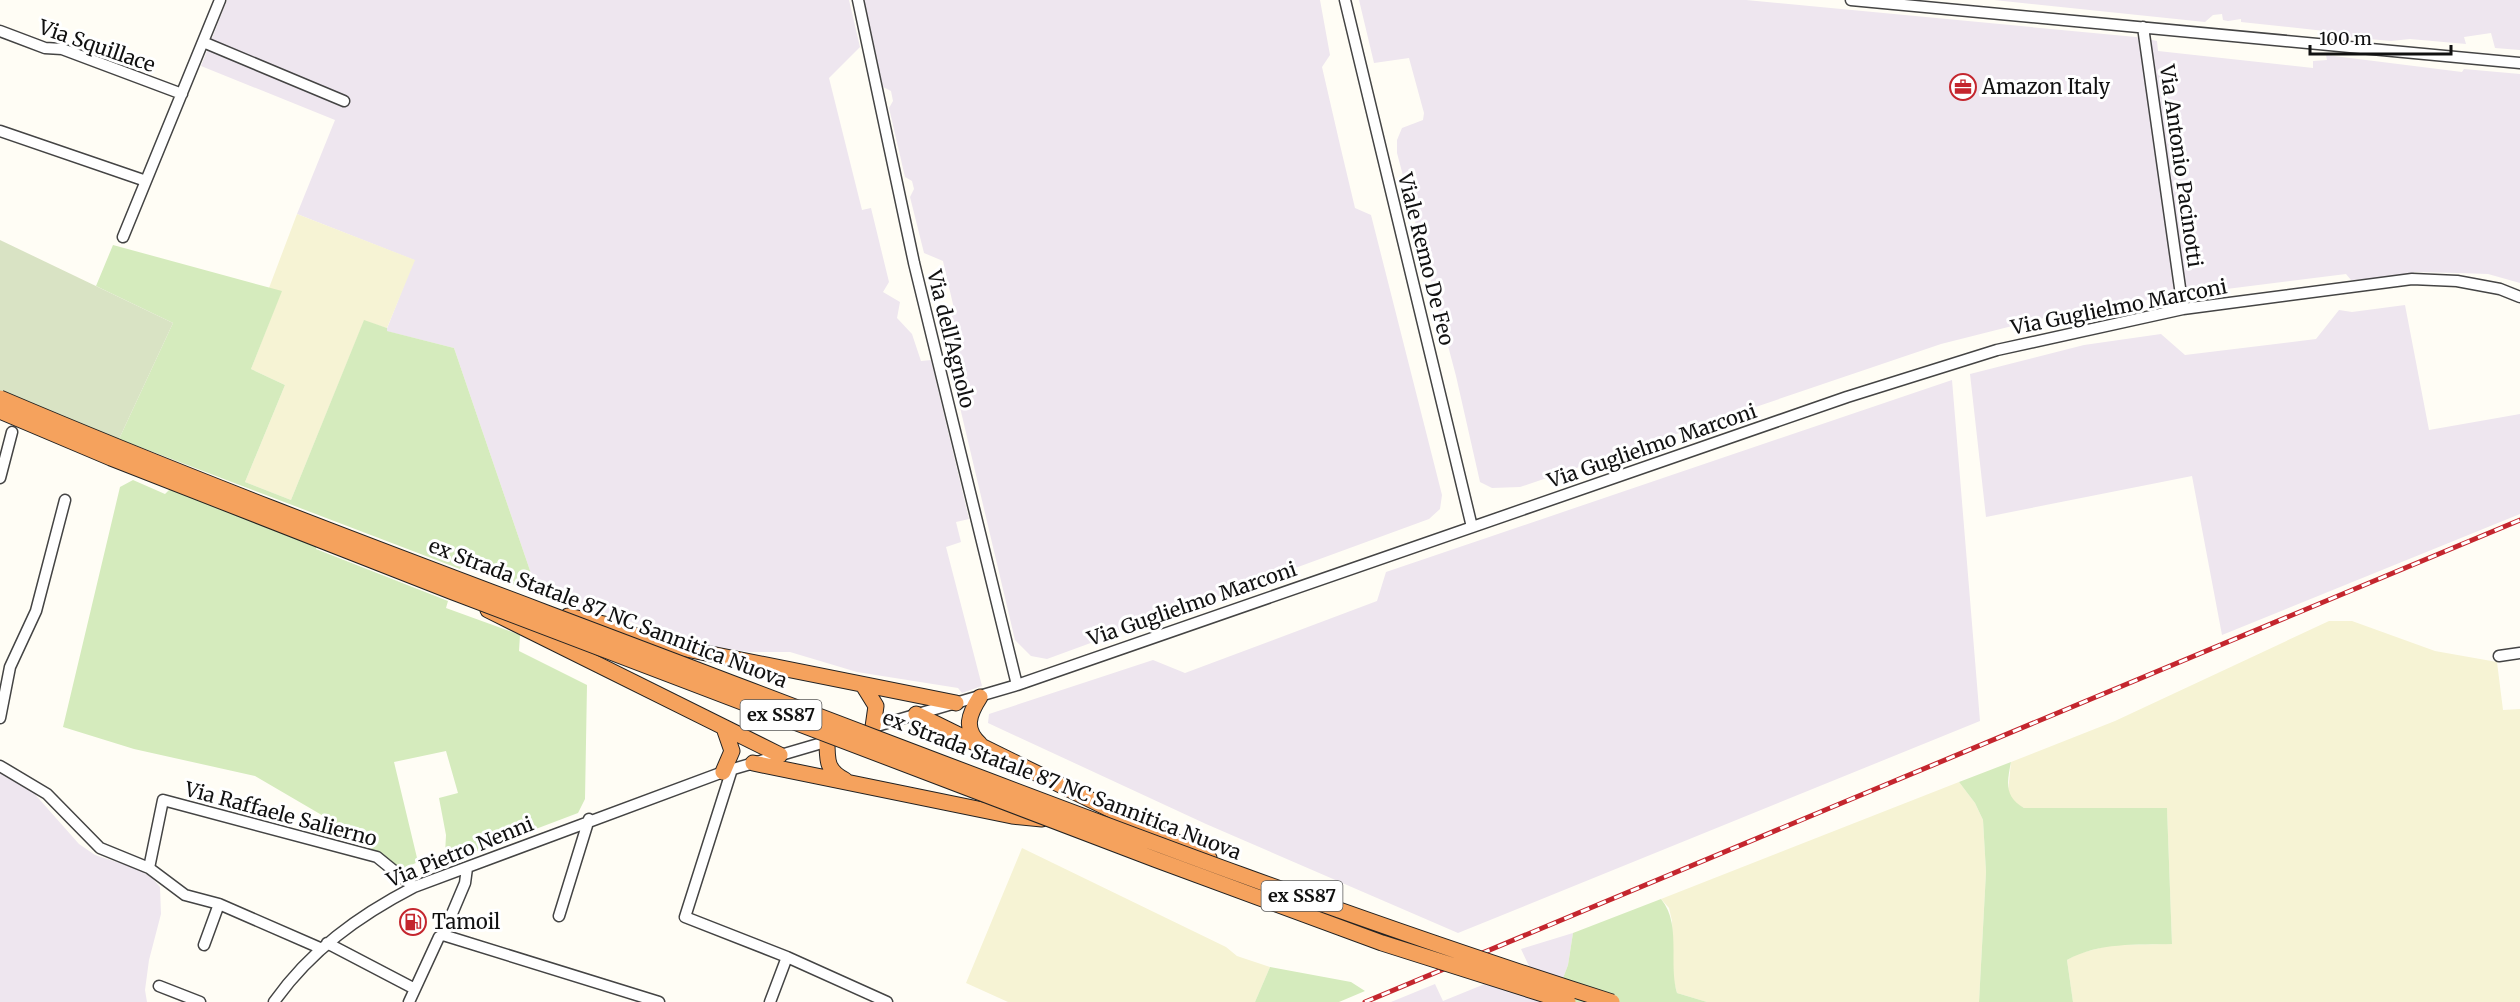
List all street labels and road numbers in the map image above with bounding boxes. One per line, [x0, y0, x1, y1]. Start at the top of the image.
street label: Via Squillace [35, 14, 159, 77]
street label: Via Antonio Pacinotti [2155, 62, 2208, 269]
street label: Viale Remo De Feo [1393, 169, 1460, 348]
street label: Via dell'Agnolo [922, 266, 981, 411]
street label: Via Guglielmo Marconi [2008, 273, 2229, 340]
street label: Via Guglielmo Marconi [1543, 398, 1760, 493]
street label: ex Strada Statale 87 NC Sannitica Nuova [425, 532, 791, 693]
street label: Via Guglielmo Marconi [1083, 556, 1300, 651]
road number: ex SS87 [740, 700, 822, 730]
street label: ex Strada Statale 87 NC Sannitica Nuova [879, 704, 1245, 865]
street label: Via Raffaele Salierno [181, 776, 380, 851]
street label: Via Pietro Nenni [382, 811, 537, 893]
road number: ex SS87 [1262, 881, 1342, 911]

